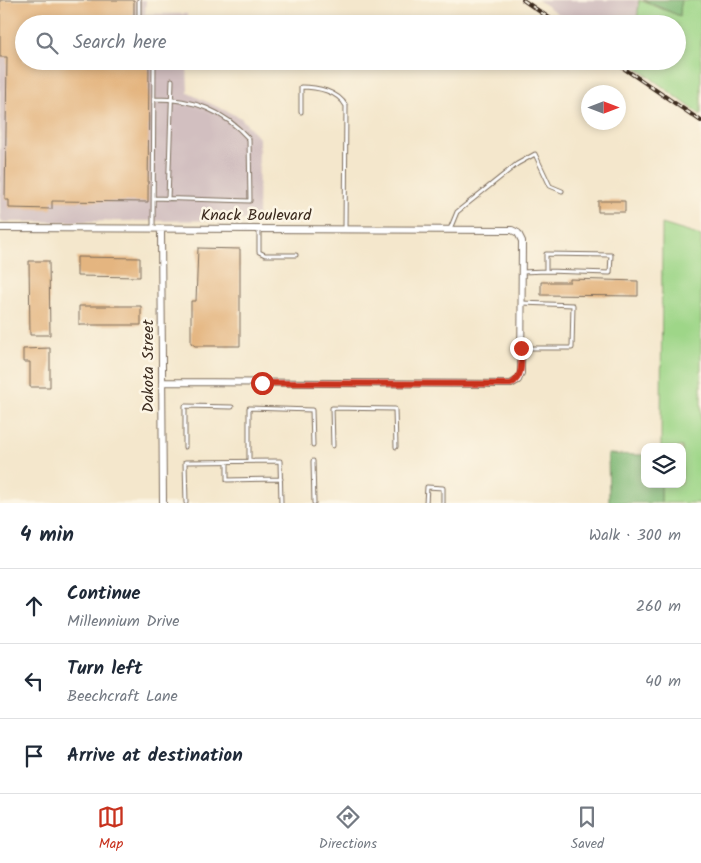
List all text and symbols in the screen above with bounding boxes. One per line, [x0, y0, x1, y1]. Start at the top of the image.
search box [15, 15, 686, 70]
text: Search here [73, 28, 167, 58]
icon: search [33, 29, 61, 57]
north arrow [581, 85, 626, 130]
street label: Knack Boulevard [201, 203, 312, 228]
street label: Dakota Street [136, 319, 161, 413]
route end [510, 337, 533, 360]
route start [251, 372, 274, 395]
map controls [641, 443, 686, 488]
button: layers [641, 443, 686, 488]
text: 4 min [20, 519, 74, 552]
text: Walk · 300 m [589, 523, 681, 548]
text: Continue [67, 579, 140, 609]
icon: ahead [20, 592, 48, 620]
text: 260 m [636, 594, 681, 619]
text: Millennium Drive [67, 609, 180, 634]
text: Turn left [67, 654, 142, 684]
icon: left [20, 667, 48, 695]
text: 40 m [645, 669, 681, 694]
text: Beechcraft Lane [67, 684, 178, 709]
text: Arrive at destination [67, 741, 243, 771]
icon: arrive [20, 742, 48, 770]
tab: Map [97, 803, 125, 855]
tab: Directions [319, 803, 377, 855]
tab: Saved [571, 803, 604, 855]

